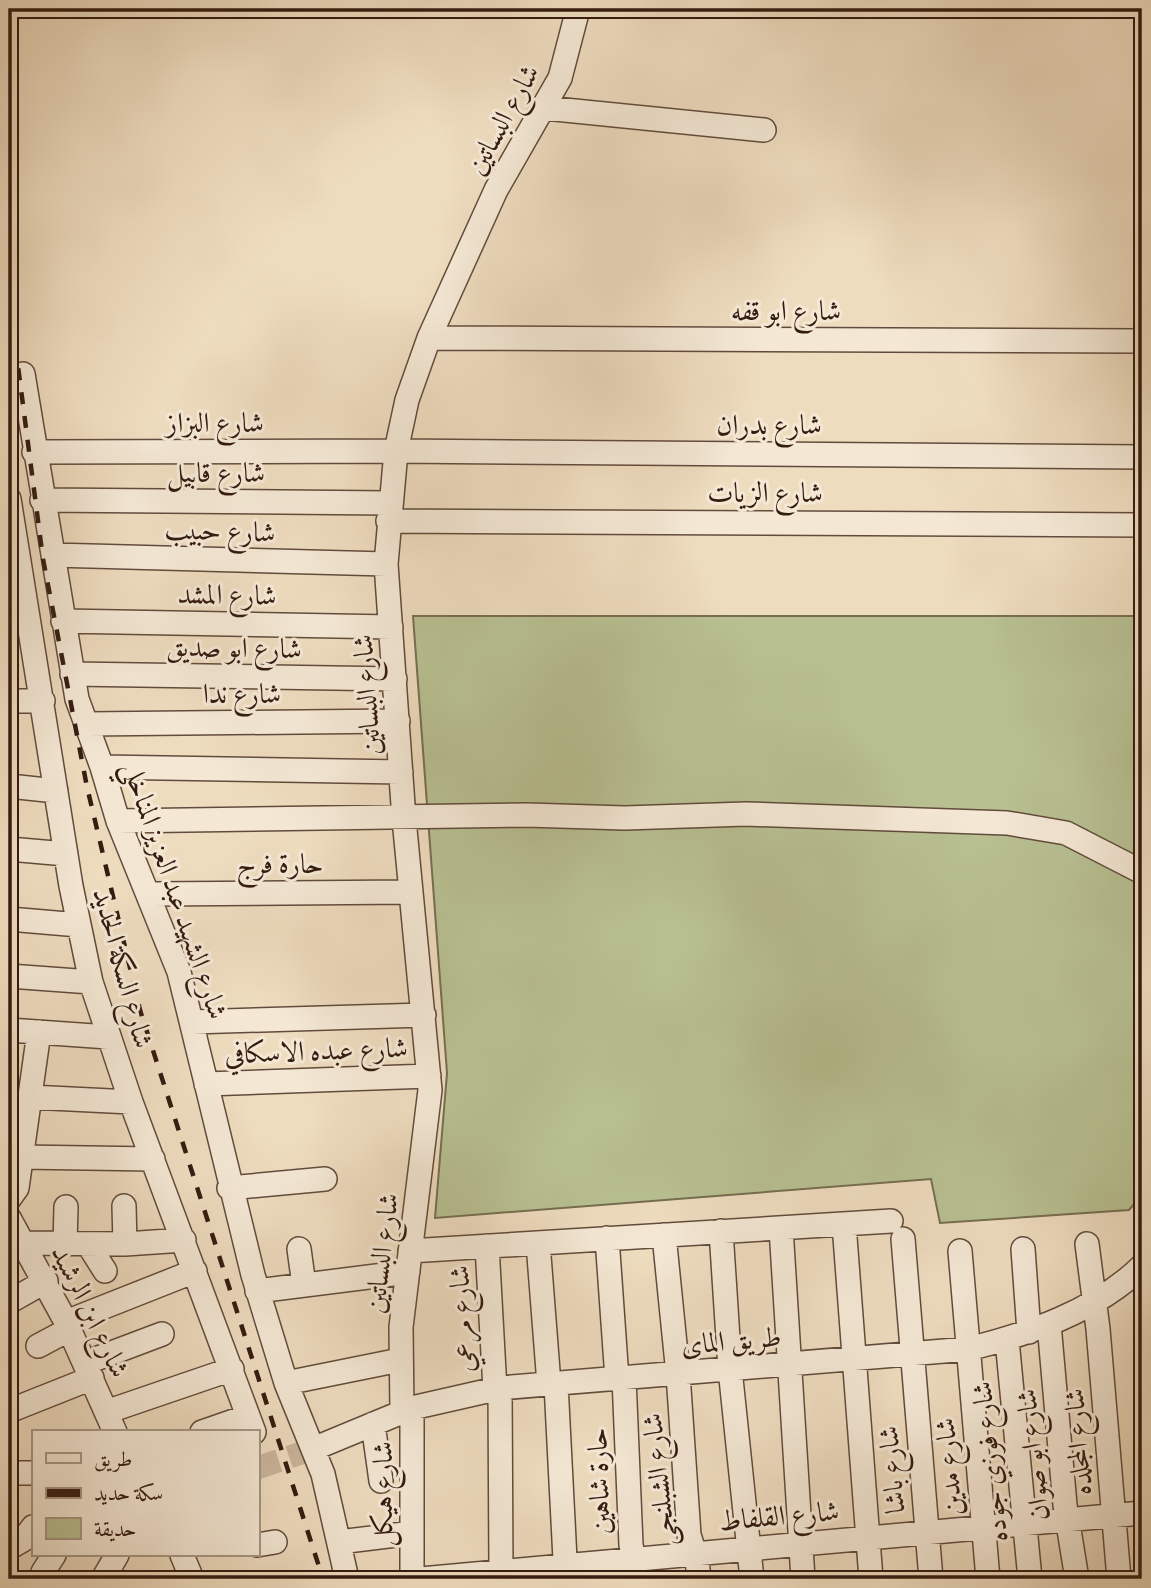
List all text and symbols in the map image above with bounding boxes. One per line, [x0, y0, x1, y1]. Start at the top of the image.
street label: شارع البساتين [458, 58, 552, 184]
street label: شارع ابو قفه [731, 293, 841, 334]
street label: شارع البزاز [163, 405, 264, 446]
street label: شارع بدران [716, 407, 822, 448]
street label: شارع قابيل [167, 455, 265, 496]
street label: شارع الزيات [707, 475, 823, 516]
street label: شارع حبيب [164, 511, 276, 556]
street label: شارع المشد [177, 576, 277, 619]
street label: شارع ابو صديق [166, 629, 302, 672]
street label: شارع البساتين [345, 633, 394, 757]
street label: شارع ندا [203, 676, 281, 717]
street label: شارع الشهيد عبد العزيز المناخلي [106, 757, 236, 1027]
street label: حارة فرج [237, 846, 323, 889]
street label: شارع السكة الحديد [80, 884, 162, 1054]
street label: شارع عبده الاسكافي [224, 1030, 409, 1077]
street label: شارع البساتين [357, 1191, 412, 1316]
street label: شارع ابن الرشيد [38, 1239, 138, 1386]
street label: شارع مرعي [441, 1264, 488, 1373]
street label: طريق الماى [679, 1319, 783, 1366]
street label: شارع فوزي جوده [964, 1379, 1021, 1544]
street label: شارع ابو صوان [1008, 1387, 1063, 1523]
street label: شارع المجلده [1056, 1387, 1105, 1497]
street label: شارع الشبلنجى [634, 1411, 689, 1548]
street label: شارع مدين [927, 1416, 976, 1517]
street label: شارع باشا [870, 1424, 919, 1515]
street label: حارة شاهين [579, 1427, 622, 1535]
legend [32, 1430, 259, 1556]
street label: شارع هيكل [365, 1441, 406, 1547]
text: طريق [94, 1446, 132, 1475]
text: سكة حديد [94, 1480, 163, 1509]
street label: شارع القلفاط [718, 1493, 841, 1544]
text: حديقة [94, 1516, 137, 1545]

